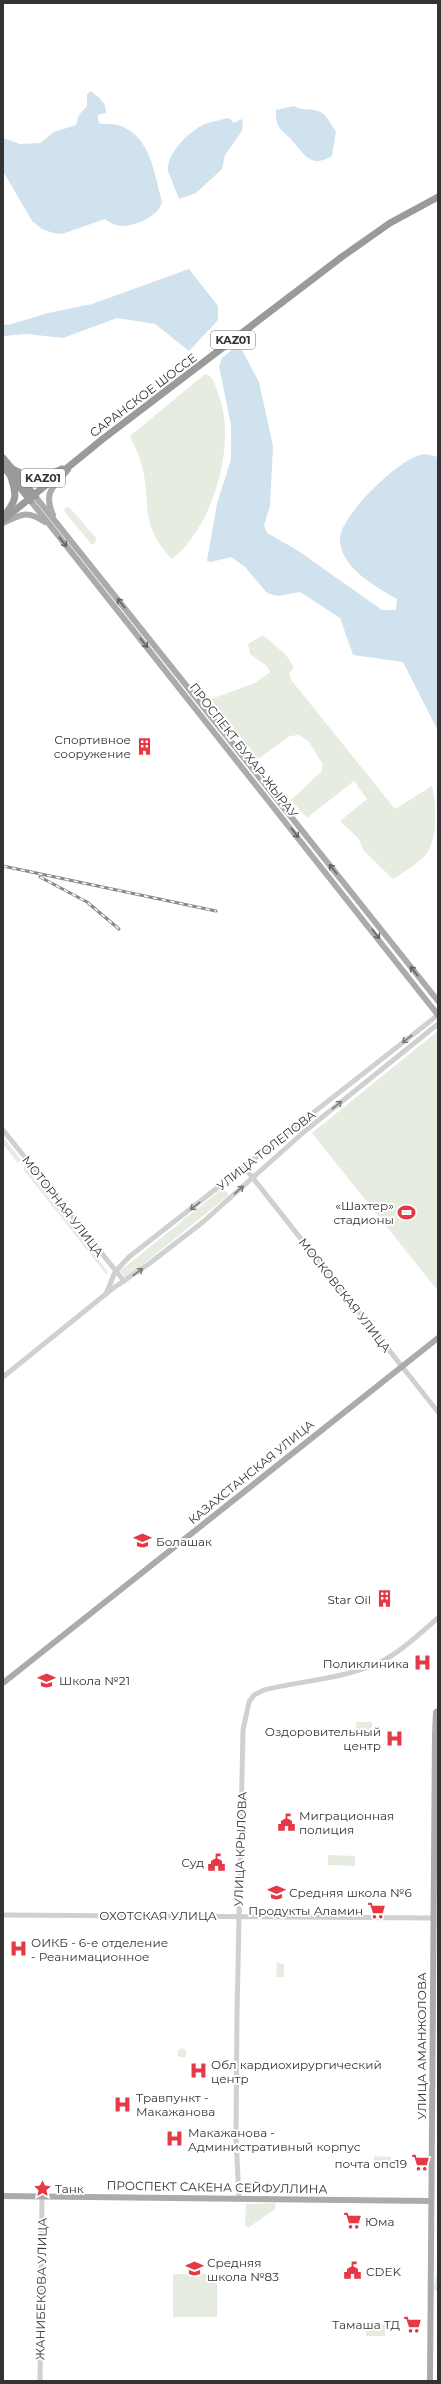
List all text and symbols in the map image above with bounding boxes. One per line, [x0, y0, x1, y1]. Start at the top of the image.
road number: KAZ01 [211, 331, 255, 349]
street label: САРАНСКОЕ ШОССЕ [87, 350, 200, 440]
road number: KАZ01 [21, 469, 65, 487]
one-way arrow [58, 536, 67, 547]
one-way arrow [116, 598, 125, 609]
one-way arrow [140, 638, 148, 649]
street label: ПРОСПЕКТ БУХАР-ЖЫРАУ [187, 680, 302, 821]
place label: Спортивное сооружение [54, 732, 131, 761]
building icon: Спортивное сооружение [134, 736, 154, 756]
one-way arrow [290, 827, 299, 838]
one-way arrow [328, 864, 337, 875]
one-way arrow [371, 929, 380, 940]
one-way arrow [409, 965, 418, 976]
one-way arrow [402, 1035, 413, 1043]
one-way arrow [332, 1101, 343, 1109]
street label: УЛИЦА ТОЛЕПОВА [214, 1107, 319, 1193]
street label: МОТОРНАЯ УЛИЦА [19, 1153, 107, 1259]
one-way arrow [234, 1186, 244, 1195]
place label: «Шахтер» стадионы [333, 1198, 394, 1227]
one-way arrow [190, 1202, 201, 1210]
sports icon: «Шахтер» стадионы [397, 1202, 417, 1222]
street label: МОСКОВСКАЯ УЛИЦА [296, 1235, 394, 1355]
one-way arrow [132, 1268, 143, 1276]
street label: КАЗАХСТАНСКАЯ УЛИЦА [185, 1417, 317, 1527]
school or university icon: Болашак [133, 1531, 153, 1551]
place label: Болашак [156, 1534, 212, 1549]
building icon: Star Oil [374, 1589, 394, 1609]
place label: Star Oil [327, 1592, 371, 1607]
hospital icon: Поликлиника [412, 1653, 432, 1673]
place label: Поликлиника [323, 1656, 409, 1671]
school or university icon: Школа №21 [36, 1670, 56, 1690]
place label: Школа №21 [59, 1673, 130, 1688]
place label: Оздоровительный центр [265, 1724, 381, 1753]
hospital icon: Оздоровительный центр [384, 1728, 404, 1748]
street label: УЛИЦА КРЫЛОВА [231, 1791, 250, 1907]
place label: Миграционная полиция [299, 1808, 394, 1837]
public building icon: Миграционная полиция [276, 1812, 296, 1832]
public building icon: Суд [207, 1852, 227, 1872]
place label: Суд [181, 1855, 204, 1870]
school or university icon: Средняя школа №6 [266, 1882, 286, 1902]
place label: Средняя школа №6 [289, 1885, 412, 1900]
supermarket icon: Продукты Аламин [366, 1900, 386, 1920]
place label: Продукты Аламин [248, 1903, 363, 1918]
street label: ОХОТСКАЯ УЛИЦА [99, 1908, 217, 1923]
place label: ОИКБ - 6-е отделение - Реанимационное [31, 1935, 168, 1964]
hospital icon: ОИКБ - 6-е отделение - Реанимационное [8, 1939, 28, 1959]
street label: УЛИЦА АМАНЖОЛОВА [414, 1972, 429, 2120]
place label: Обл кардиохирургический центр [211, 2057, 382, 2086]
hospital icon: Обл кардиохирургический центр [188, 2061, 208, 2081]
place label: Травпункт - Макажанова [136, 2090, 215, 2119]
hospital icon: Травпункт - Макажанова [113, 2094, 133, 2114]
place label: Макажанова - Административный корпус [188, 2125, 361, 2154]
hospital icon: Макажанова - Административный корпус [165, 2129, 185, 2149]
supermarket icon: почта опс19 [410, 2153, 430, 2173]
place label: почта опс19 [334, 2156, 407, 2171]
place icon: Танк [32, 2178, 52, 2198]
street label: ПРОСПЕКТ САКЕНА СЕЙФУЛЛИНА [106, 2178, 328, 2196]
place label: Танк [55, 2181, 84, 2196]
supermarket icon: Юма [342, 2211, 362, 2231]
place label: Юма [365, 2214, 395, 2229]
street label: ЖАНИБЕКОВА УЛИЦА [32, 2218, 50, 2360]
place label: Средняя школа №83 [207, 2255, 279, 2284]
school or university icon: Средняя школа №83 [184, 2259, 204, 2279]
public building icon: CDEK [343, 2261, 363, 2281]
place label: CDEK [366, 2264, 401, 2279]
supermarket icon: Тамаша ТД [403, 2314, 423, 2334]
place label: Тамаша ТД [332, 2317, 400, 2332]

